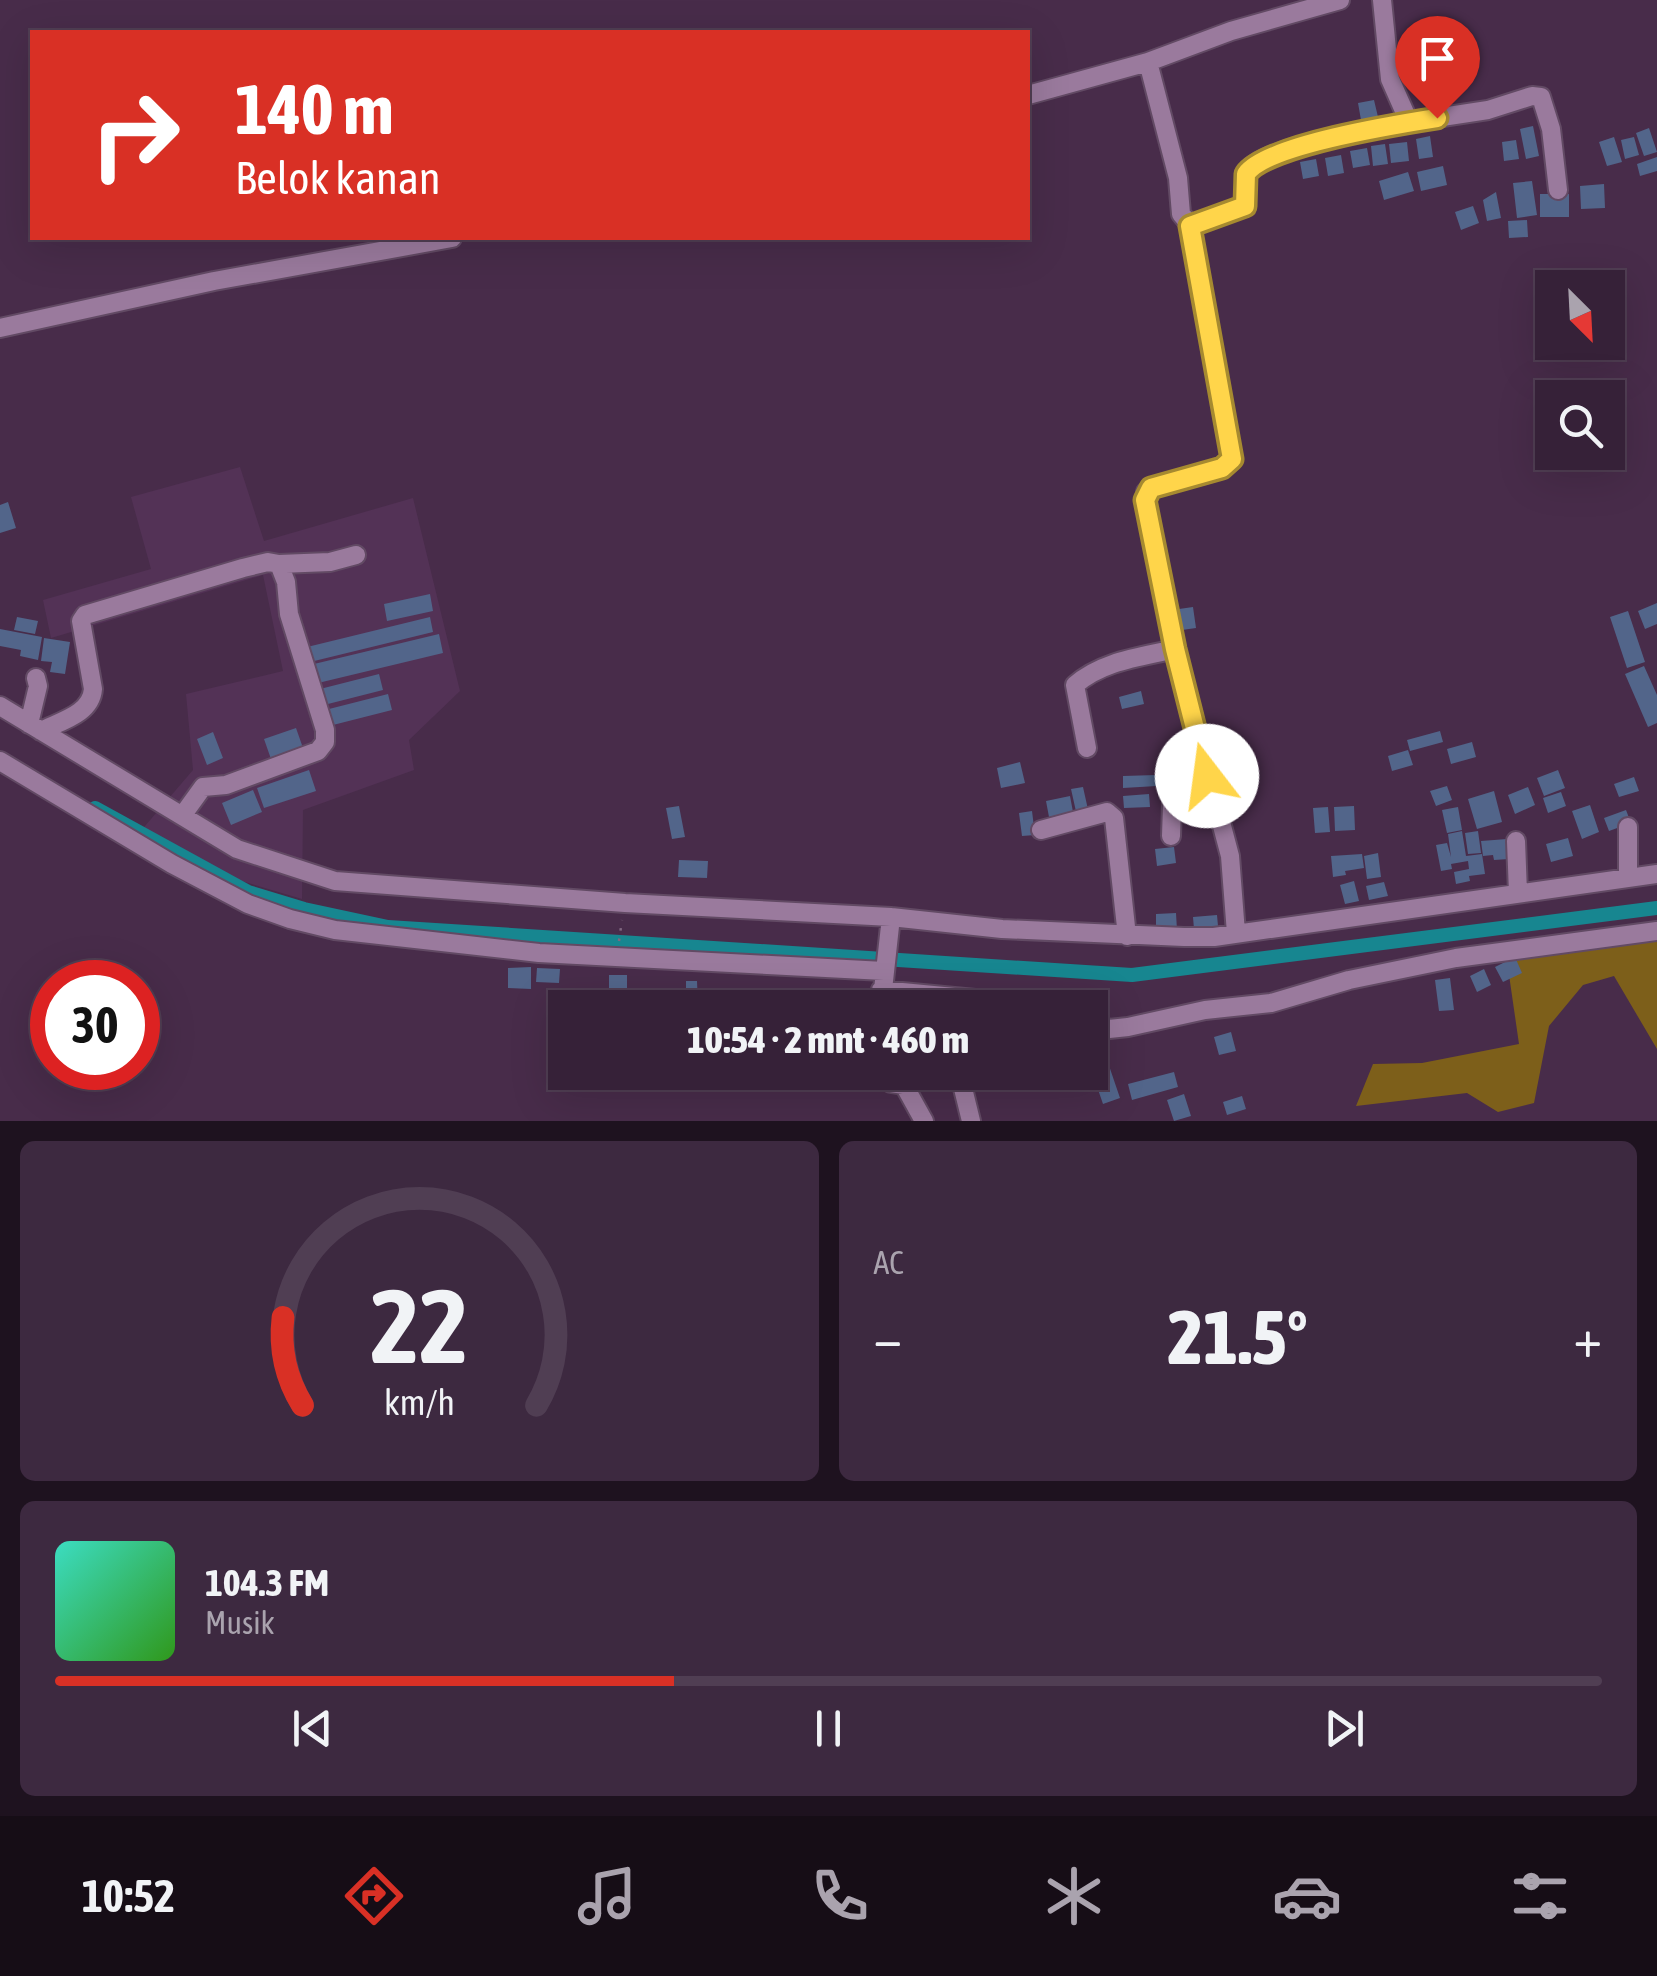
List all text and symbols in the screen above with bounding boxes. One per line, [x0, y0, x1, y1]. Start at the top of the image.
pin [1395, 16, 1480, 119]
icon: arrive [1410, 31, 1465, 86]
text: 140 m [235, 69, 394, 149]
icon: right [70, 70, 200, 200]
text: Belok kanan [235, 152, 441, 204]
north arrow [1535, 270, 1625, 360]
map controls [1535, 270, 1625, 470]
button: search [1535, 380, 1625, 470]
position arrow [1155, 724, 1259, 828]
speed limit sign: 30 [30, 960, 160, 1090]
text: 10:54 · 2 mnt · 460 m [687, 1018, 969, 1061]
text: AC [874, 1244, 904, 1281]
text: 22 [370, 1266, 468, 1385]
text: 21.5° [1168, 1294, 1308, 1380]
text: − [874, 1306, 902, 1369]
text: + [1573, 1306, 1602, 1369]
text: km/h [384, 1382, 455, 1423]
text: 104.3 FM [205, 1561, 329, 1604]
text: Musik [205, 1604, 275, 1641]
icon: previous [285, 1701, 340, 1756]
icon: pause [801, 1701, 856, 1756]
icon: next [1317, 1701, 1372, 1756]
icon: directions [339, 1861, 409, 1931]
icon: music [572, 1861, 642, 1931]
icon: phone [805, 1861, 875, 1931]
icon: climate [1039, 1861, 1109, 1931]
icon: car [1272, 1861, 1342, 1931]
icon: filters [1505, 1861, 1575, 1931]
text: 10:52 [82, 1870, 175, 1922]

